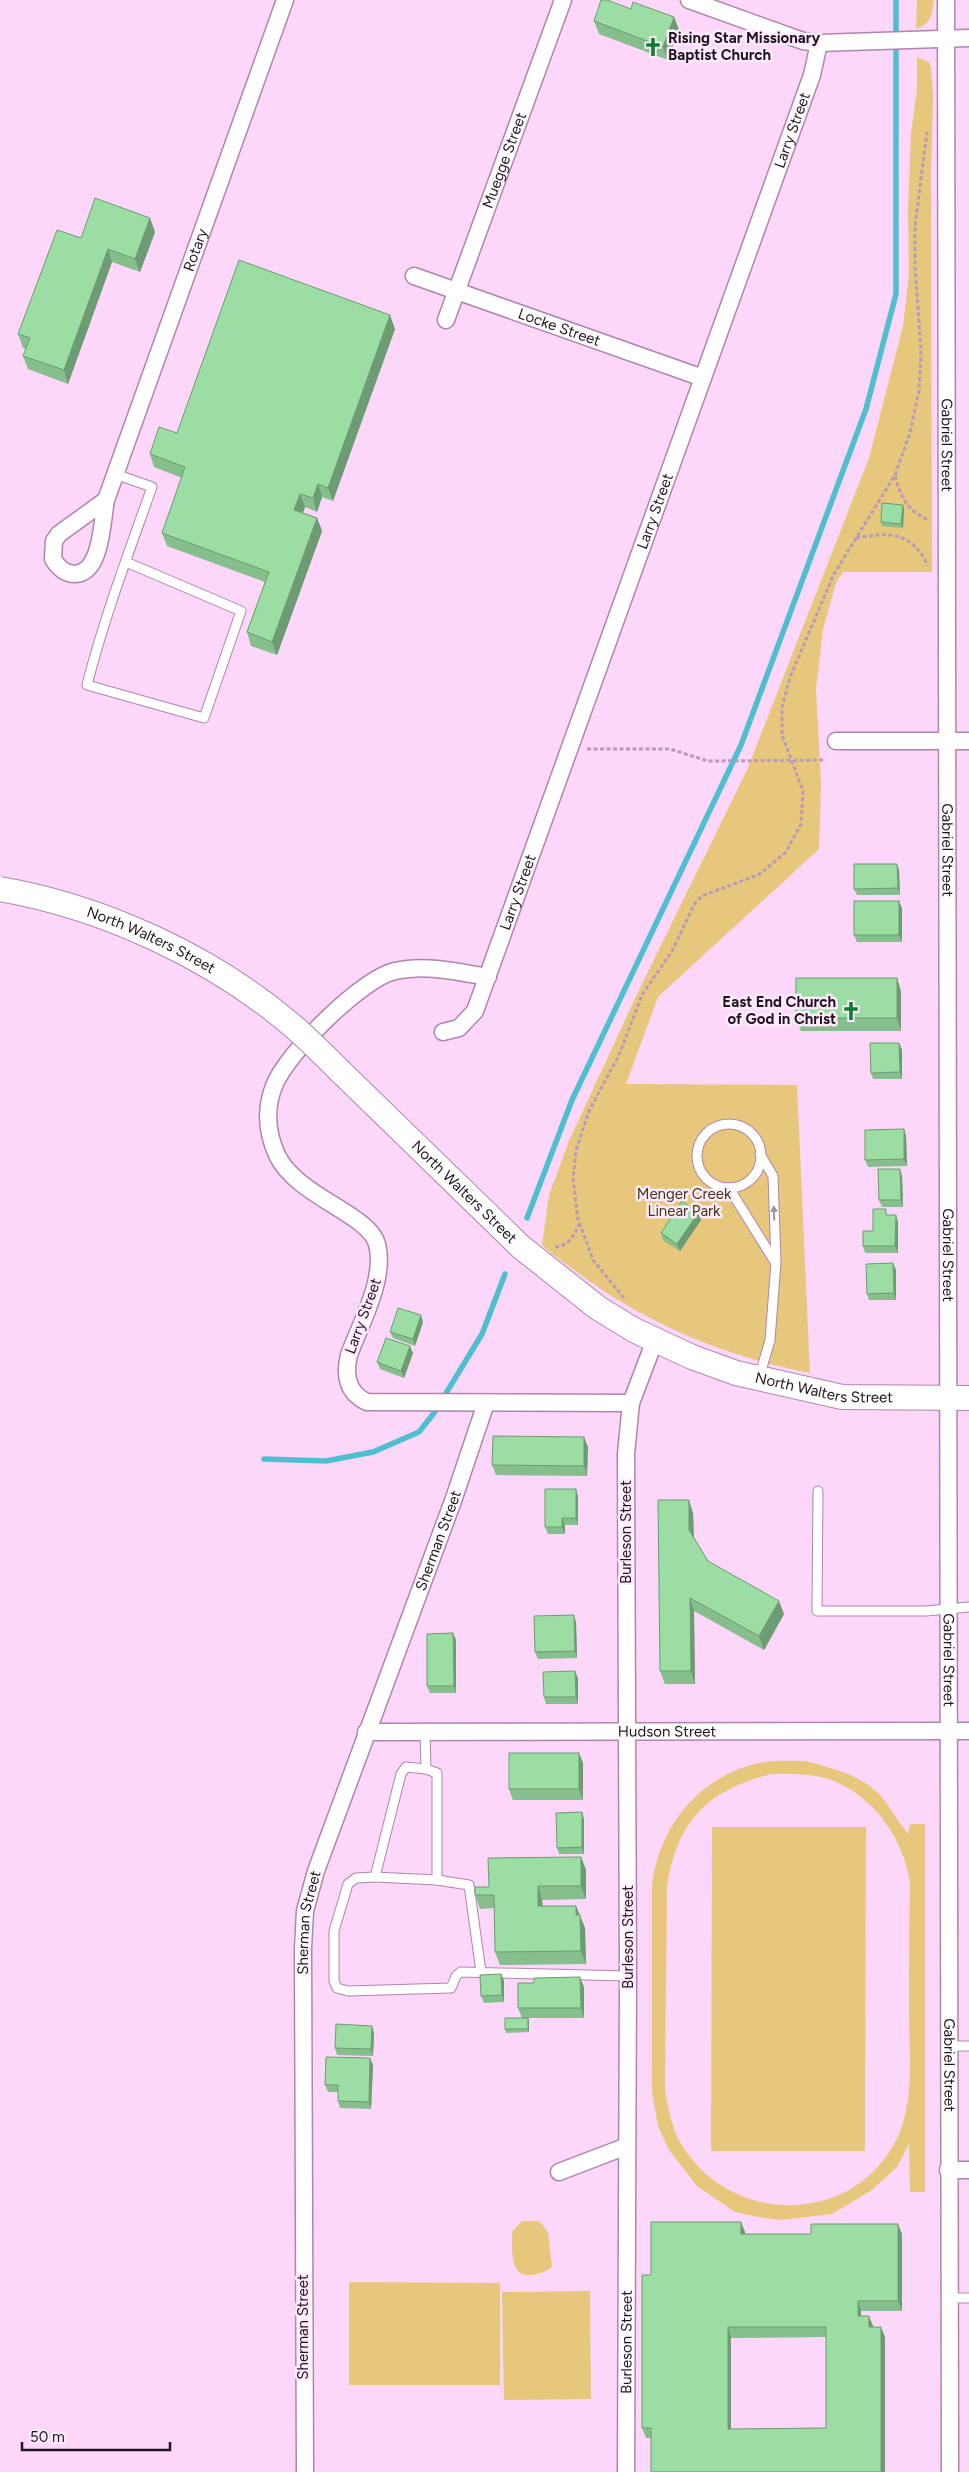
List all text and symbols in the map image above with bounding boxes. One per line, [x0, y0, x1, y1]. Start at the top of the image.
place label: Rising Star Missionary Baptist Church [668, 29, 820, 64]
church icon: Rising Star Missionary Baptist Church [642, 36, 664, 58]
street label: Larry Street [770, 90, 814, 171]
street label: Muegge Street [479, 110, 530, 211]
street label: Rotary [180, 226, 211, 274]
street label: Locke Street [516, 305, 603, 350]
street label: Gabriel Street [938, 398, 956, 492]
street label: Larry Street [633, 471, 677, 552]
street label: Gabriel Street [938, 803, 956, 897]
street label: Larry Street [496, 852, 540, 933]
street label: North Walters Street [84, 903, 219, 978]
place label: East End Church of God in Christ [722, 993, 836, 1028]
church icon: East End Church of God in Christ [840, 1000, 862, 1022]
street label: North Walters Street [408, 1137, 521, 1247]
park label: Menger Creek Linear Park [637, 1185, 732, 1220]
one-way arrow [770, 1205, 778, 1221]
street label: Gabriel Street [939, 1208, 957, 1302]
street label: Larry Street [341, 1275, 385, 1356]
street label: North Walters Street [753, 1369, 893, 1406]
street label: Burleson Street [617, 1480, 635, 1584]
street label: Sherman Street [412, 1488, 465, 1593]
street label: Gabriel Street [940, 1613, 958, 1707]
street label: Hudson Street [618, 1722, 716, 1741]
street label: Sherman Street [294, 1868, 325, 1975]
street label: Burleson Street [619, 1885, 637, 1989]
street label: Gabriel Street [940, 2018, 958, 2112]
street label: Sherman Street [294, 2274, 312, 2380]
street label: Burleson Street [617, 2290, 636, 2394]
scale bar [22, 2420, 170, 2452]
text: 50 m [30, 2428, 65, 2446]

